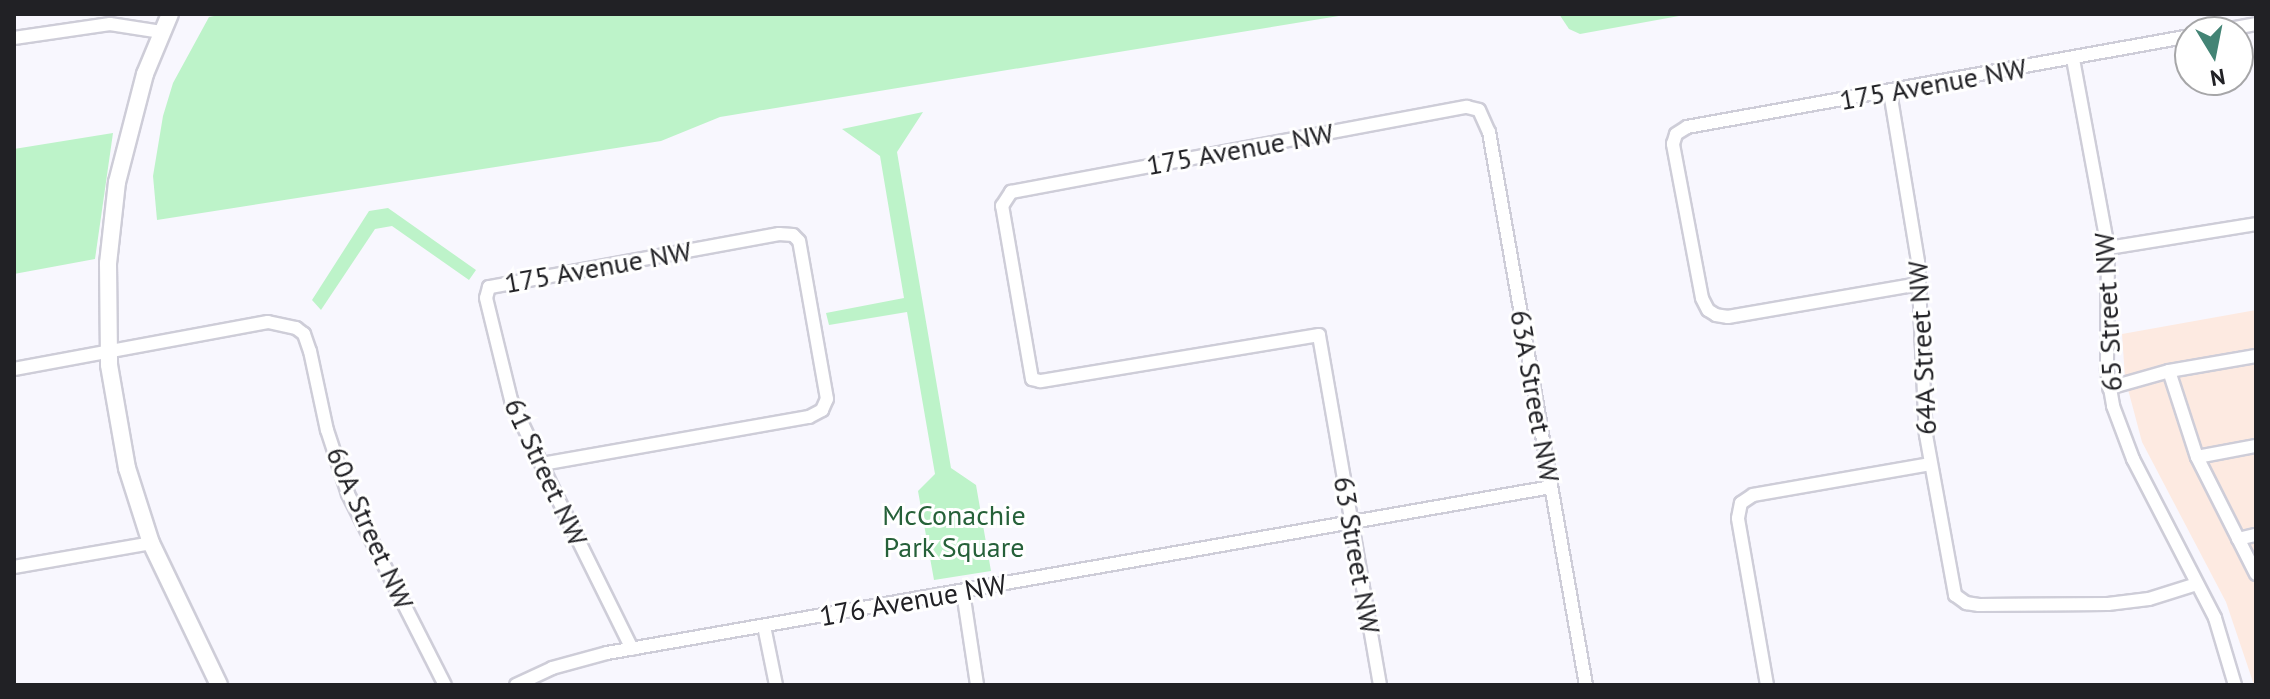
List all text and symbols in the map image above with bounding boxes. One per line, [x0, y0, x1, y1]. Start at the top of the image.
north arrow [2174, 16, 2254, 96]
street label: 175 Avenue NW [1836, 51, 2030, 117]
text: N [2208, 63, 2227, 93]
street label: 175 Avenue NW [1143, 116, 1337, 182]
street label: 65 Street NW [2087, 232, 2129, 392]
street label: 175 Avenue NW [501, 234, 695, 300]
street label: 64A Street NW [1901, 260, 1943, 436]
street label: 63A Street NW [1503, 307, 1567, 485]
street label: 61 Street NW [497, 393, 595, 551]
street label: 60A Street NW [319, 441, 421, 615]
street label: 63 Street NW [1327, 474, 1387, 636]
park label: McConachie Park Square [882, 498, 1026, 564]
street label: 176 Avenue NW [816, 567, 1010, 633]

